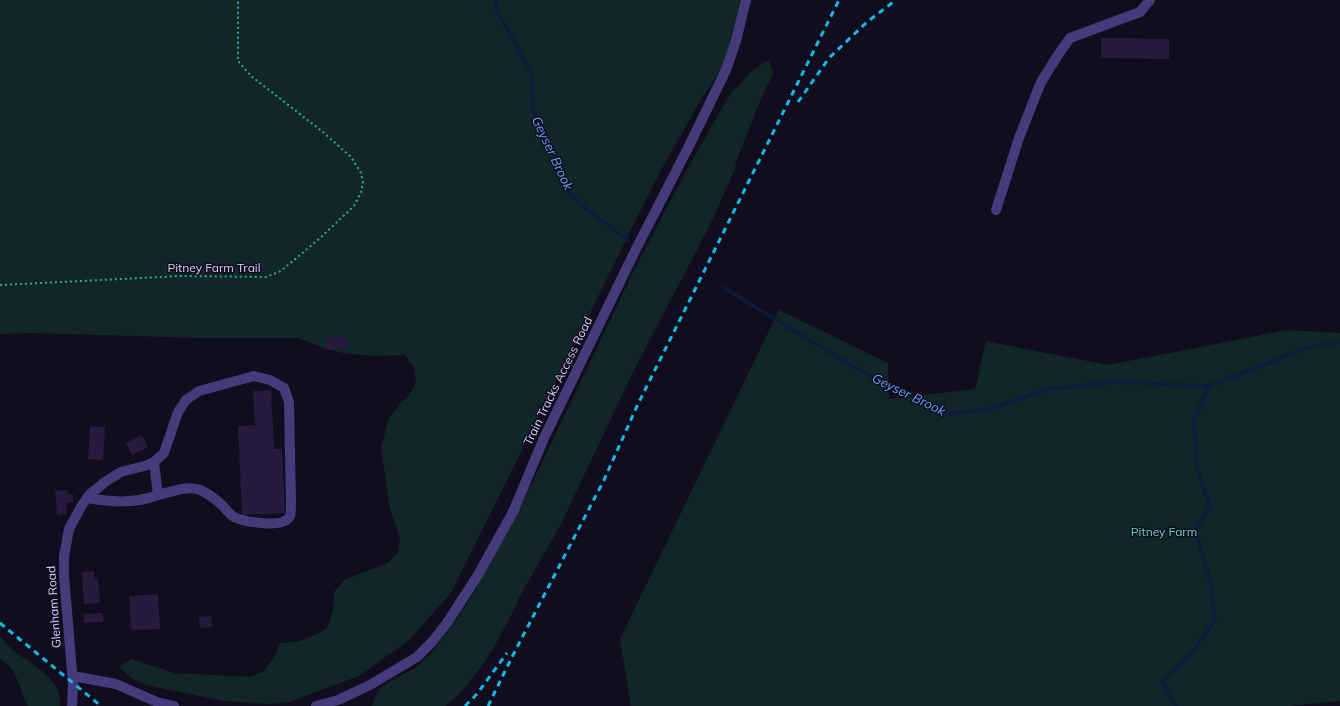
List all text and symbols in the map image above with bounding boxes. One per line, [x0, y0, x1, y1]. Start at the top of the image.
water label: Geyser Brook [529, 113, 577, 193]
street label: Pitney Farm Trail [167, 260, 261, 275]
street label: Train Tracks Access Road [520, 314, 595, 448]
water label: Geyser Brook [870, 369, 949, 419]
park label: Pitney Farm [1131, 524, 1197, 539]
street label: Glenham Road [43, 565, 64, 649]

